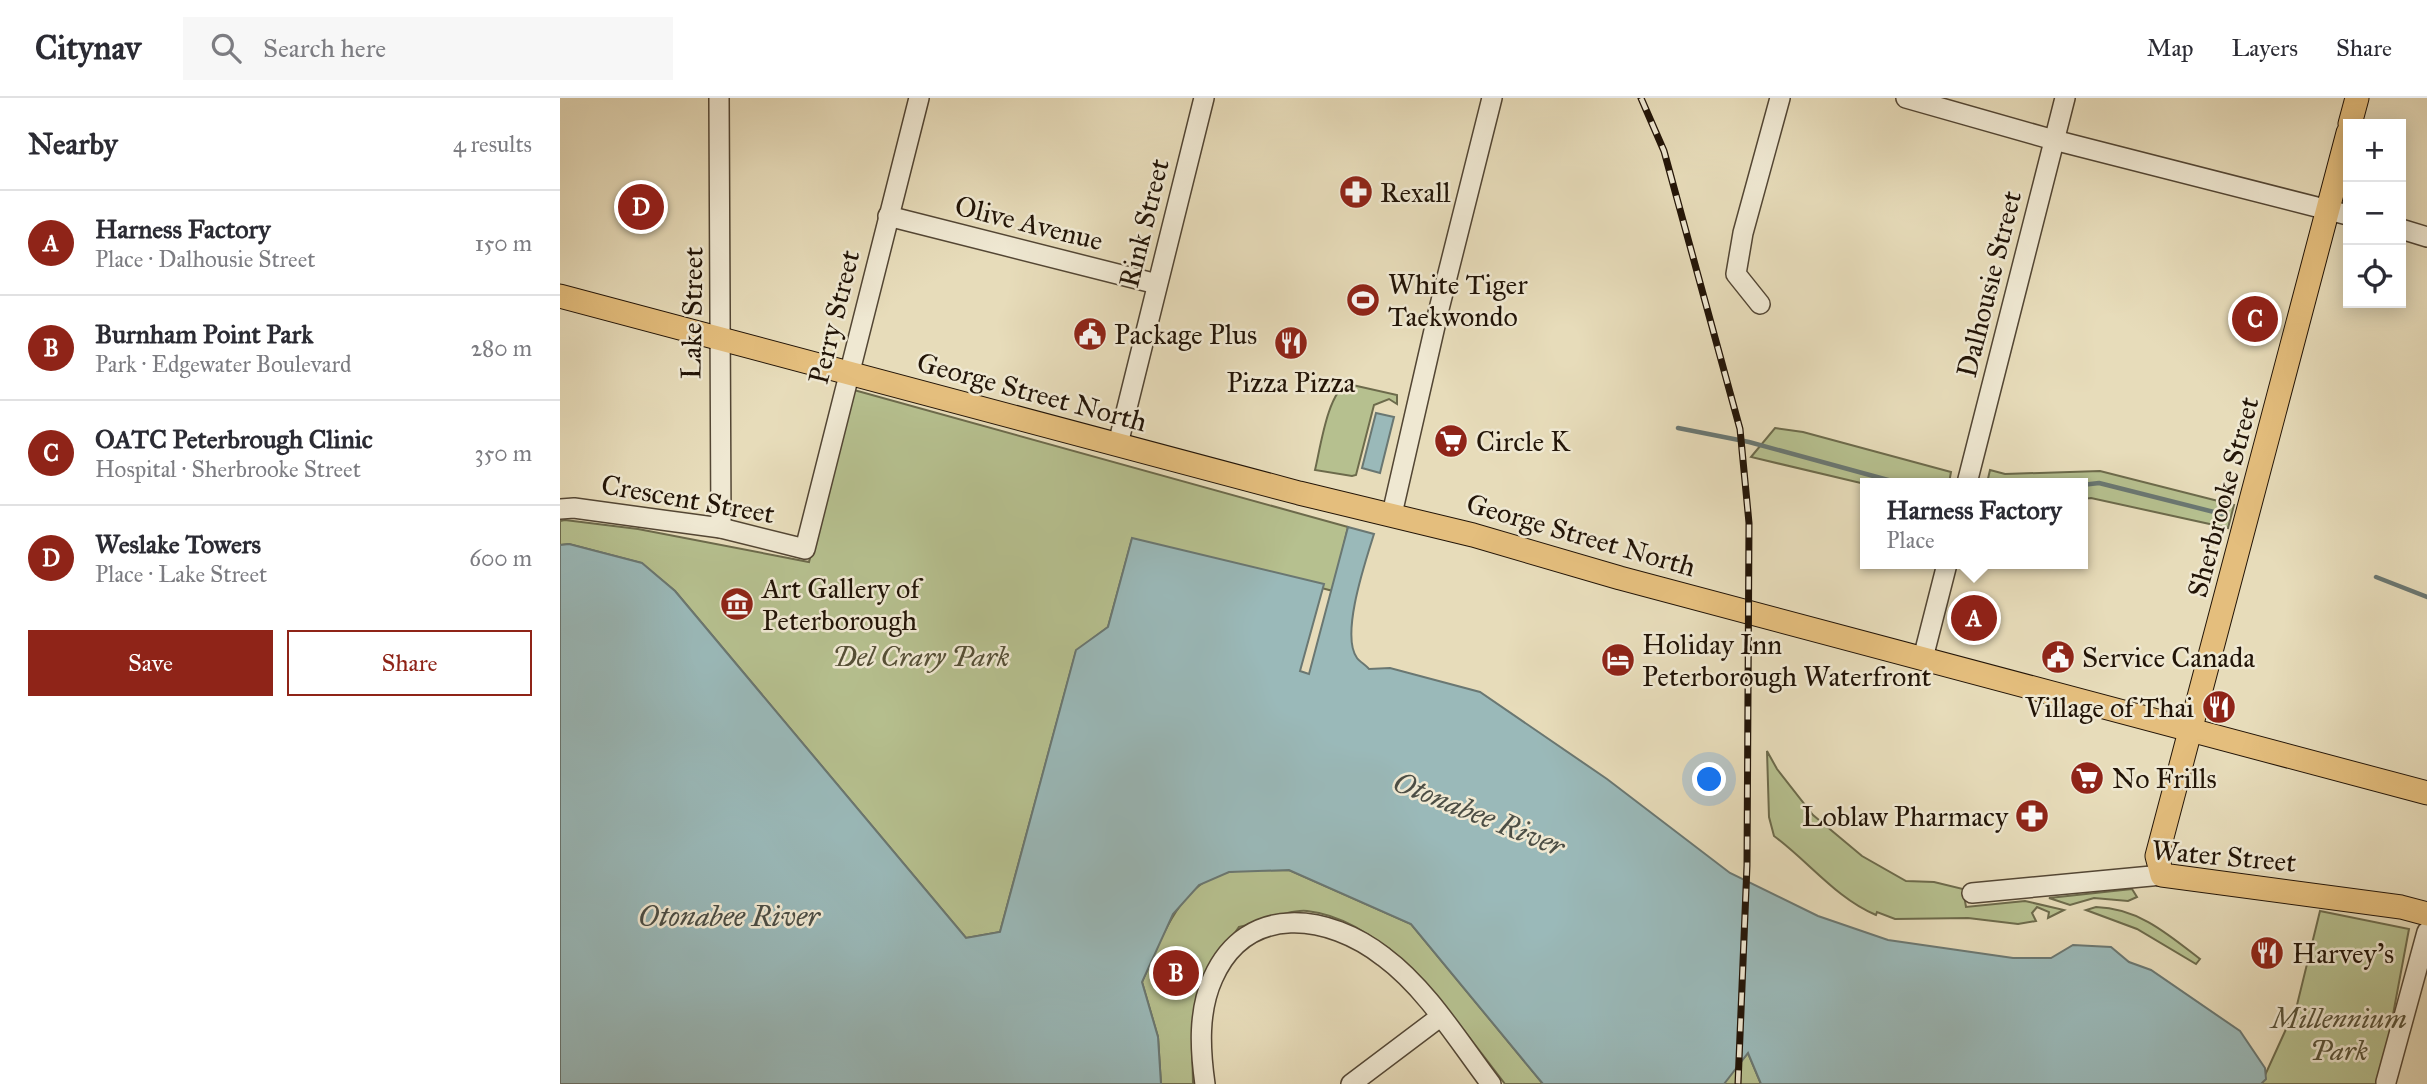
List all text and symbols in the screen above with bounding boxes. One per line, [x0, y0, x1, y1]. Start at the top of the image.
search box [183, 17, 673, 80]
text: Citynav [35, 28, 141, 68]
icon: search [207, 29, 245, 67]
text: Search here [263, 32, 386, 64]
text: Map [2147, 33, 2194, 63]
text: Layers [2232, 33, 2298, 63]
text: Share [2336, 33, 2392, 63]
map controls [2343, 119, 2406, 308]
button: + [2343, 119, 2406, 182]
text: Nearby [28, 126, 118, 162]
text: 4 results [453, 130, 532, 158]
street label: Rink Street [1111, 155, 1177, 291]
pharmacy icon: Rexall [1337, 173, 1375, 211]
place label: Rexall [1380, 175, 1451, 210]
pin: D [618, 181, 664, 233]
button: − [2343, 182, 2406, 245]
street label: Dalhousie Street [1949, 187, 2029, 381]
street label: Olive Avenue [951, 188, 1107, 258]
text: Harness Factory [95, 213, 270, 245]
text: A [43, 229, 59, 257]
text: 150 m [475, 229, 532, 257]
text: Place · Dalhousie Street [95, 245, 315, 273]
button: locate [2343, 245, 2406, 308]
street label: Lake Street [673, 246, 711, 380]
street label: Perry Street [800, 246, 868, 388]
place label: White Tiger Taekwondo [1388, 267, 1528, 334]
sports icon: White Tiger Taekwondo [1344, 281, 1382, 319]
pin: C [2232, 293, 2278, 345]
public building icon: Package Plus [1071, 315, 1109, 353]
place label: Package Plus [1114, 317, 1257, 352]
text: Burnham Point Park [95, 318, 313, 350]
restaurant icon: Pizza Pizza [1272, 324, 1310, 362]
text: B [43, 334, 59, 362]
text: 280 m [471, 334, 532, 362]
street label: George Street North [913, 344, 1151, 440]
text: Park · Edgewater Boulevard [95, 350, 351, 378]
place label: Pizza Pizza [1227, 365, 1356, 400]
street label: Sherbrooke Street [2179, 393, 2267, 601]
supermarket icon: Circle K [1432, 422, 1470, 460]
text: OATC Peterbrough Clinic [95, 423, 373, 455]
place label: Circle K [1476, 424, 1571, 459]
text: C [43, 439, 59, 467]
text: 350 m [474, 439, 532, 467]
text: Hospital · Sherbrooke Street [95, 455, 361, 483]
street label: Crescent Street [599, 467, 777, 531]
popup [1860, 478, 2088, 569]
street label: George Street North [1462, 486, 1700, 585]
text: Harness Factory [1886, 494, 2062, 526]
text: Place [1886, 526, 1935, 554]
text: Weslake Towers [95, 528, 261, 560]
text: D [42, 544, 60, 572]
text: 600 m [469, 544, 532, 572]
text: Place · Lake Street [95, 560, 267, 588]
place label: Art Gallery of Peterborough [761, 571, 924, 638]
museum icon: Art Gallery of Peterborough [718, 585, 756, 623]
pin: A [1951, 592, 1997, 644]
place label: Holiday Inn Peterborough Waterfront [1642, 627, 1931, 694]
button: Save [28, 630, 273, 696]
button: Share [287, 630, 532, 696]
public building icon: Service Canada [2039, 638, 2077, 676]
park label: Del Crary Park [832, 639, 1010, 674]
place label: Service Canada [2082, 640, 2255, 675]
hotel icon: Holiday Inn Peterborough Waterfront [1599, 641, 1637, 679]
restaurant icon: Village of Thai [2200, 688, 2238, 726]
place label: Village of Thai [2024, 690, 2194, 725]
supermarket icon: No Frills [2068, 759, 2106, 797]
place label: No Frills [2112, 761, 2217, 796]
your location [1692, 762, 1726, 796]
water label: Otonabee River [1388, 763, 1571, 865]
pharmacy icon: Loblaw Pharmacy [2013, 797, 2051, 835]
place label: Loblaw Pharmacy [1802, 799, 2009, 834]
street label: Water Street [2150, 832, 2298, 880]
water label: Otonabee River [638, 898, 821, 934]
restaurant icon: Harvey's [2248, 934, 2286, 972]
place label: Harvey's [2292, 936, 2394, 971]
pin: B [1153, 947, 1199, 999]
park label: Millennium Park [2268, 1001, 2407, 1068]

